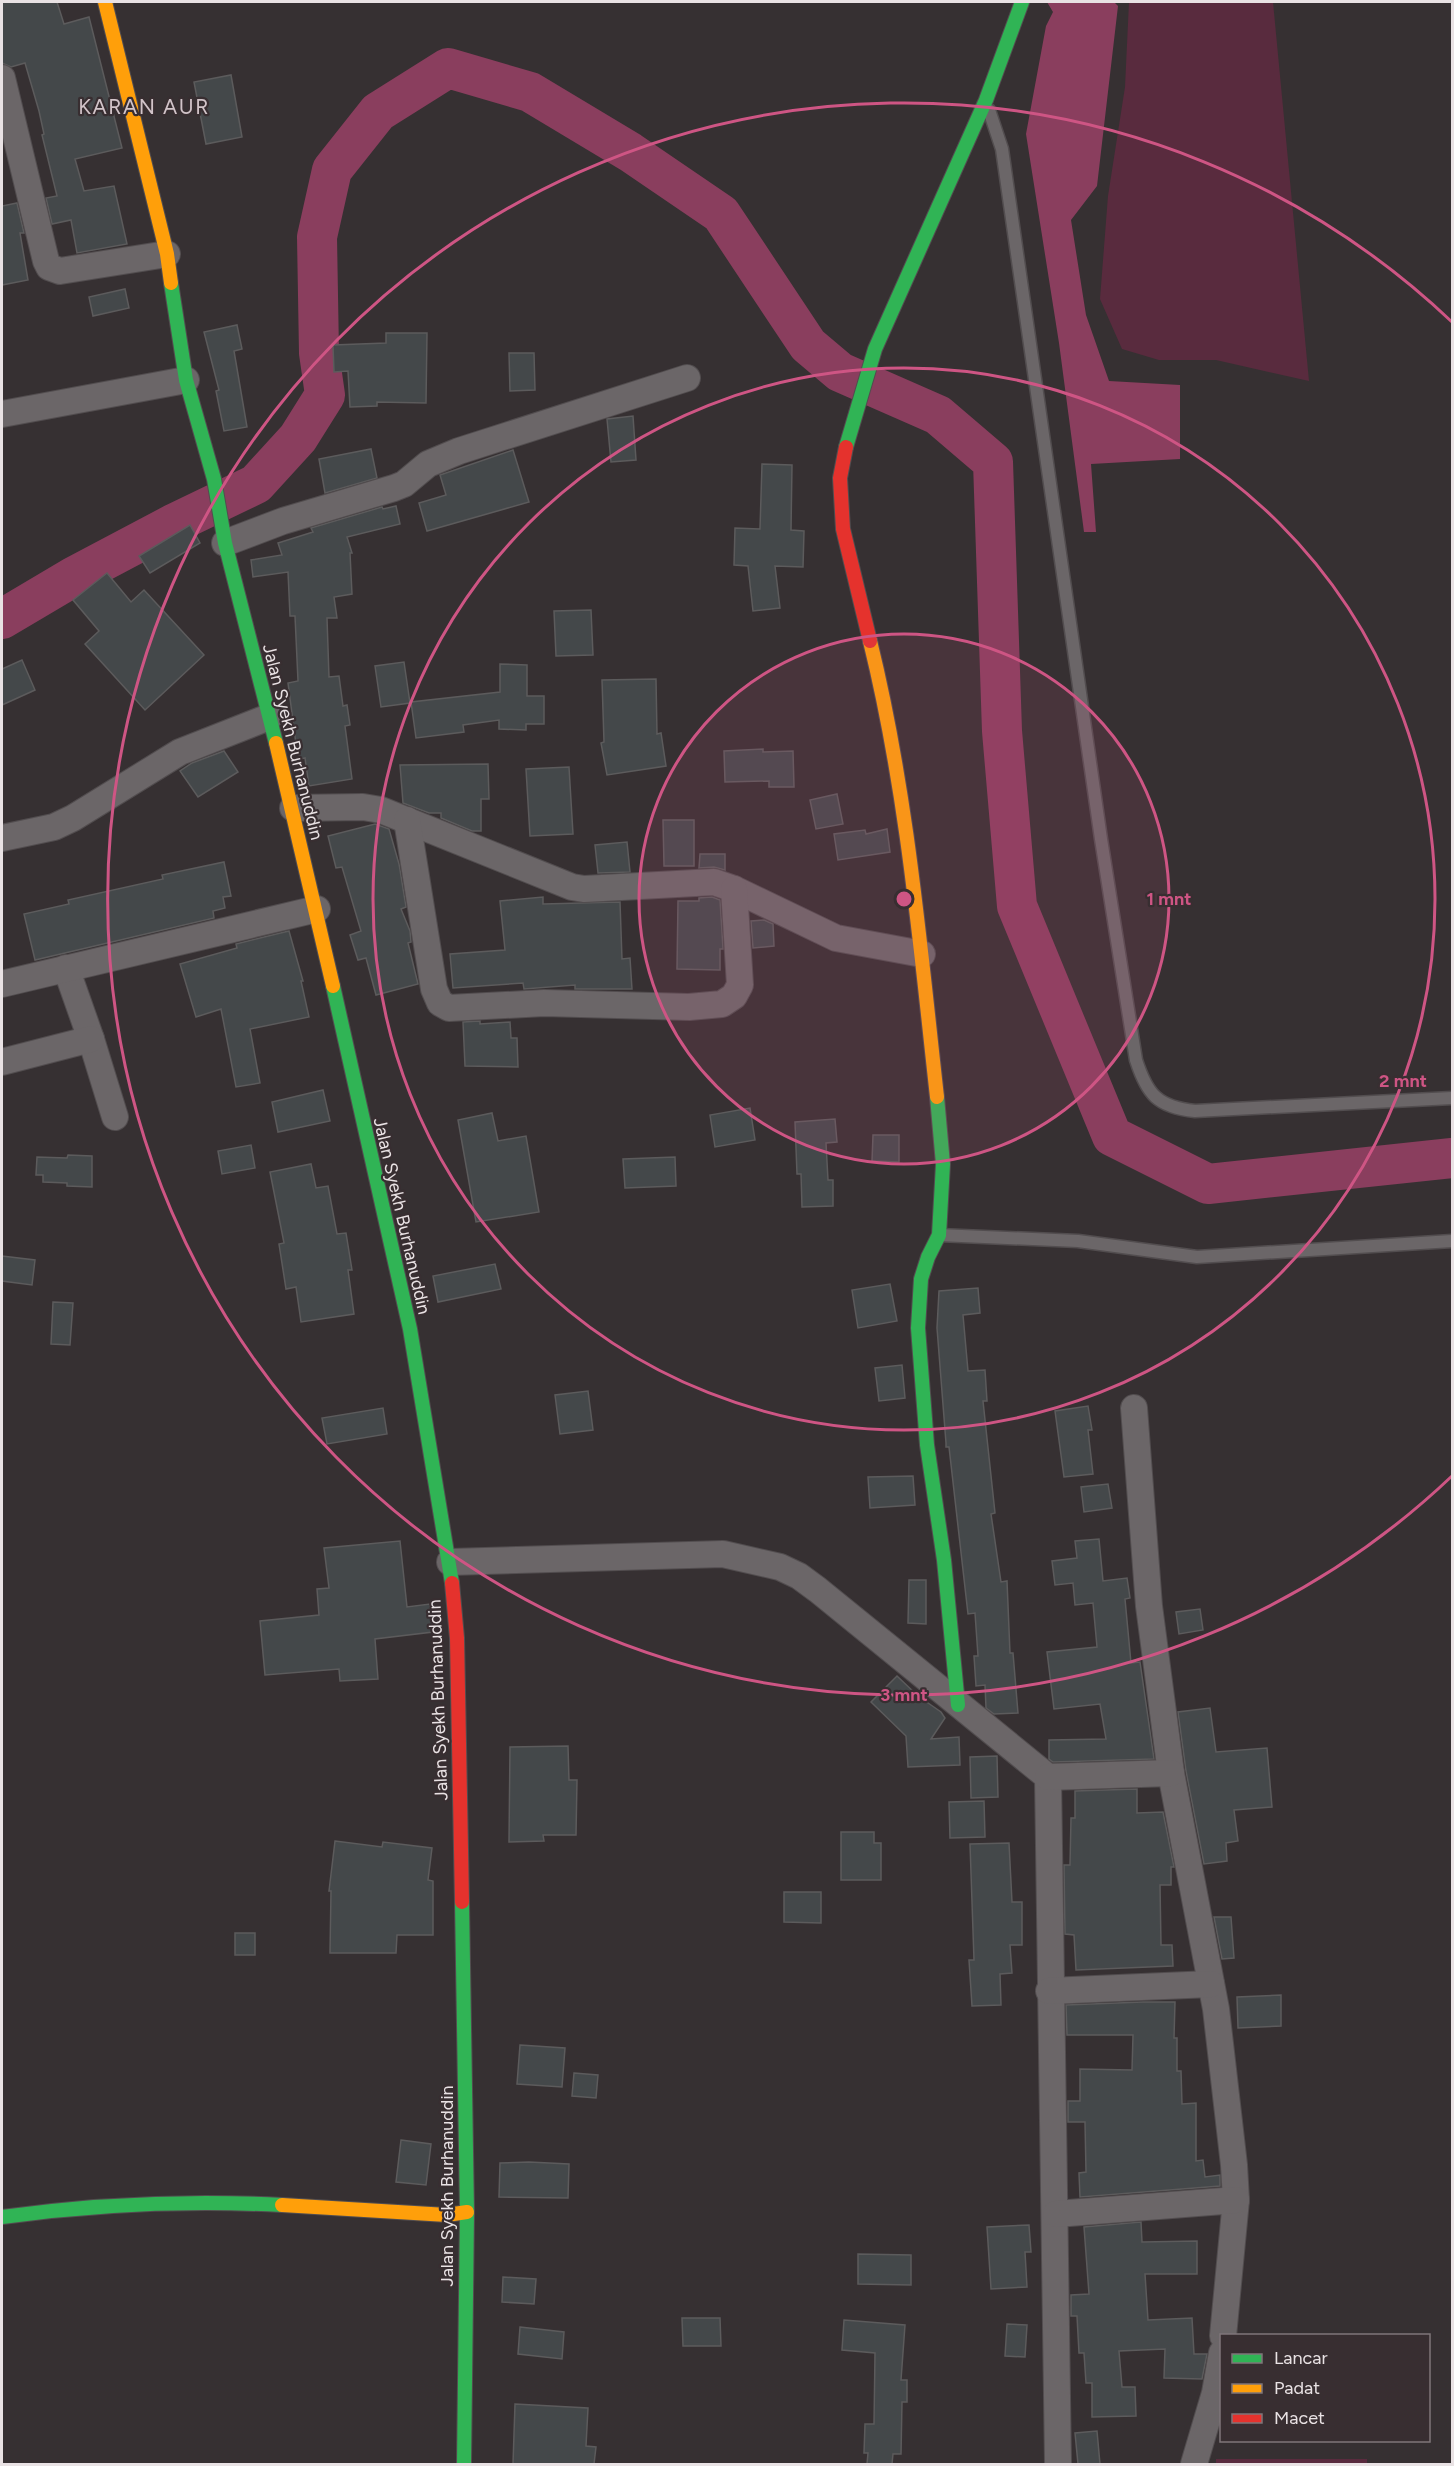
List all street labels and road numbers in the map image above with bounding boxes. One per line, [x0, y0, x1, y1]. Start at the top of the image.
street label: Jalan Syekh Burhanuddin [258, 642, 328, 842]
street label: Jalan Syekh Burhanuddin [369, 1116, 435, 1316]
street label: Jalan Syekh Burhanuddin [423, 1599, 453, 1801]
street label: Jalan Syekh Burhanuddin [436, 2085, 458, 2287]

